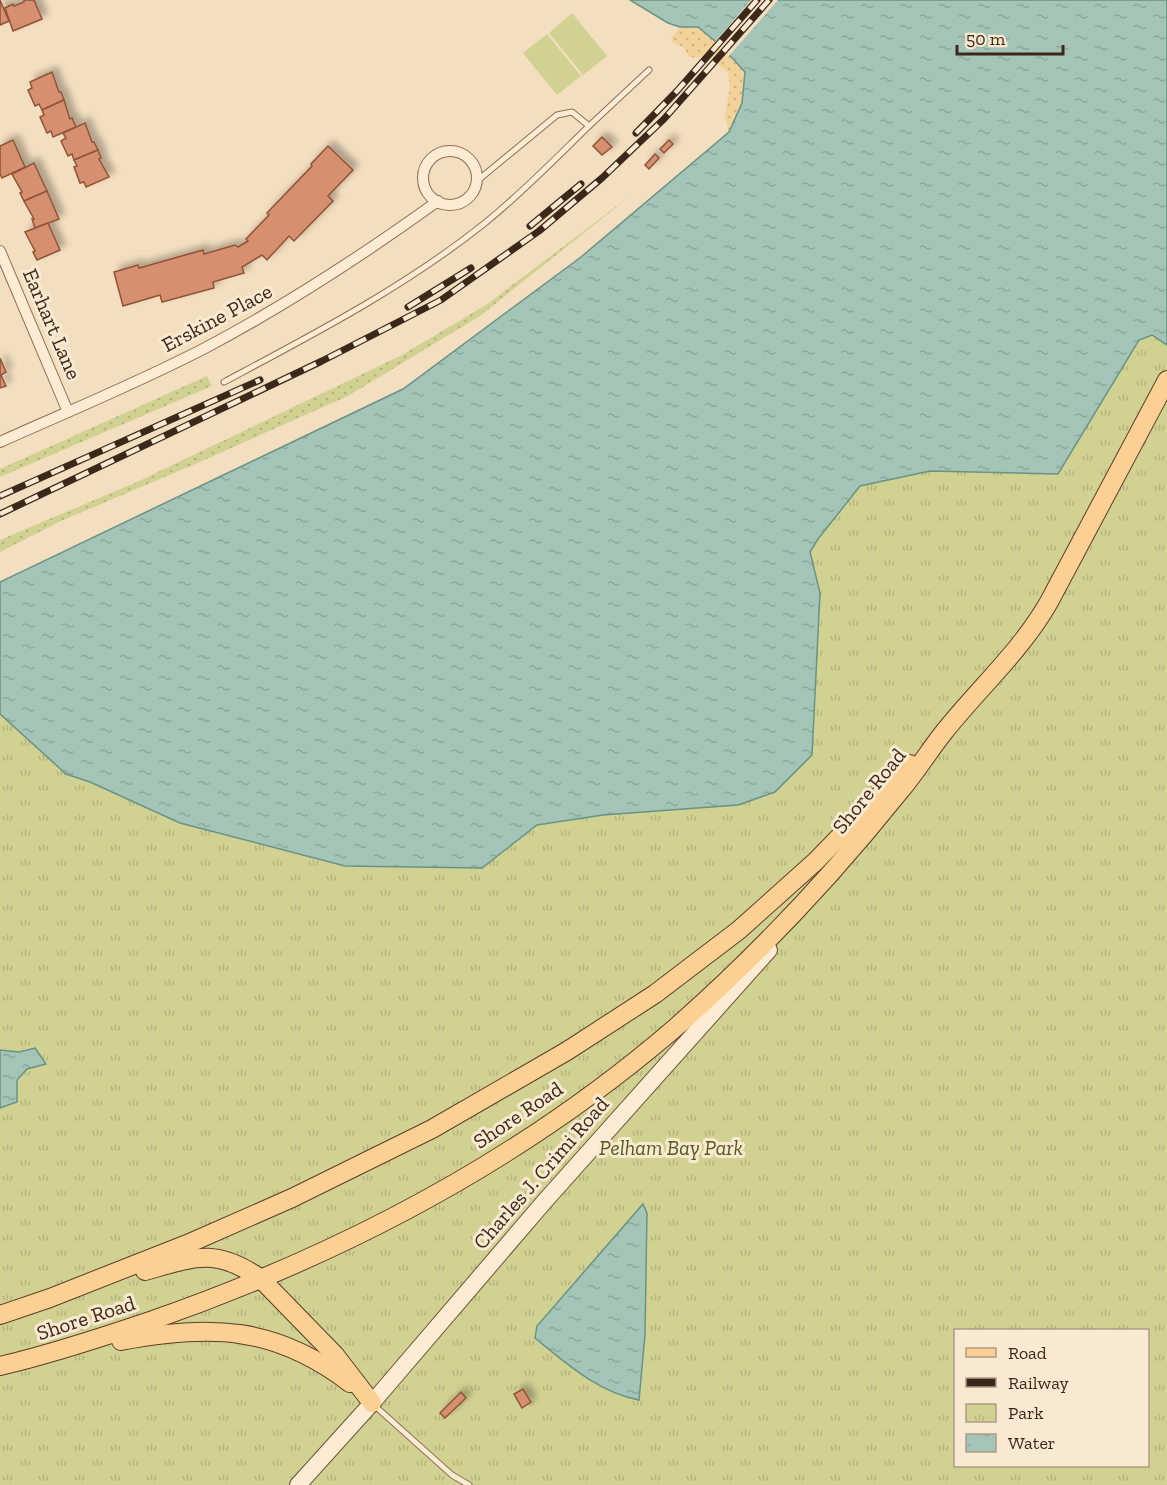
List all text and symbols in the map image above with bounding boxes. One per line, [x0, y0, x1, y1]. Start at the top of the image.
scale bar [957, 18, 1064, 56]
text: 50 m [966, 28, 1006, 50]
street label: Earhart Lane [18, 265, 87, 383]
street label: Erskine Place [157, 278, 276, 357]
street label: Shore Road [827, 743, 911, 838]
street label: Shore Road [468, 1075, 568, 1154]
street label: Charles J. Crimi Road [468, 1091, 614, 1254]
park label: Pelham Bay Park [599, 1135, 743, 1160]
street label: Shore Road [33, 1290, 139, 1345]
legend [954, 1329, 1149, 1467]
text: Road [1008, 1342, 1047, 1364]
text: Railway [1008, 1372, 1070, 1394]
text: Park [1008, 1402, 1044, 1424]
text: Water [1008, 1432, 1055, 1454]

